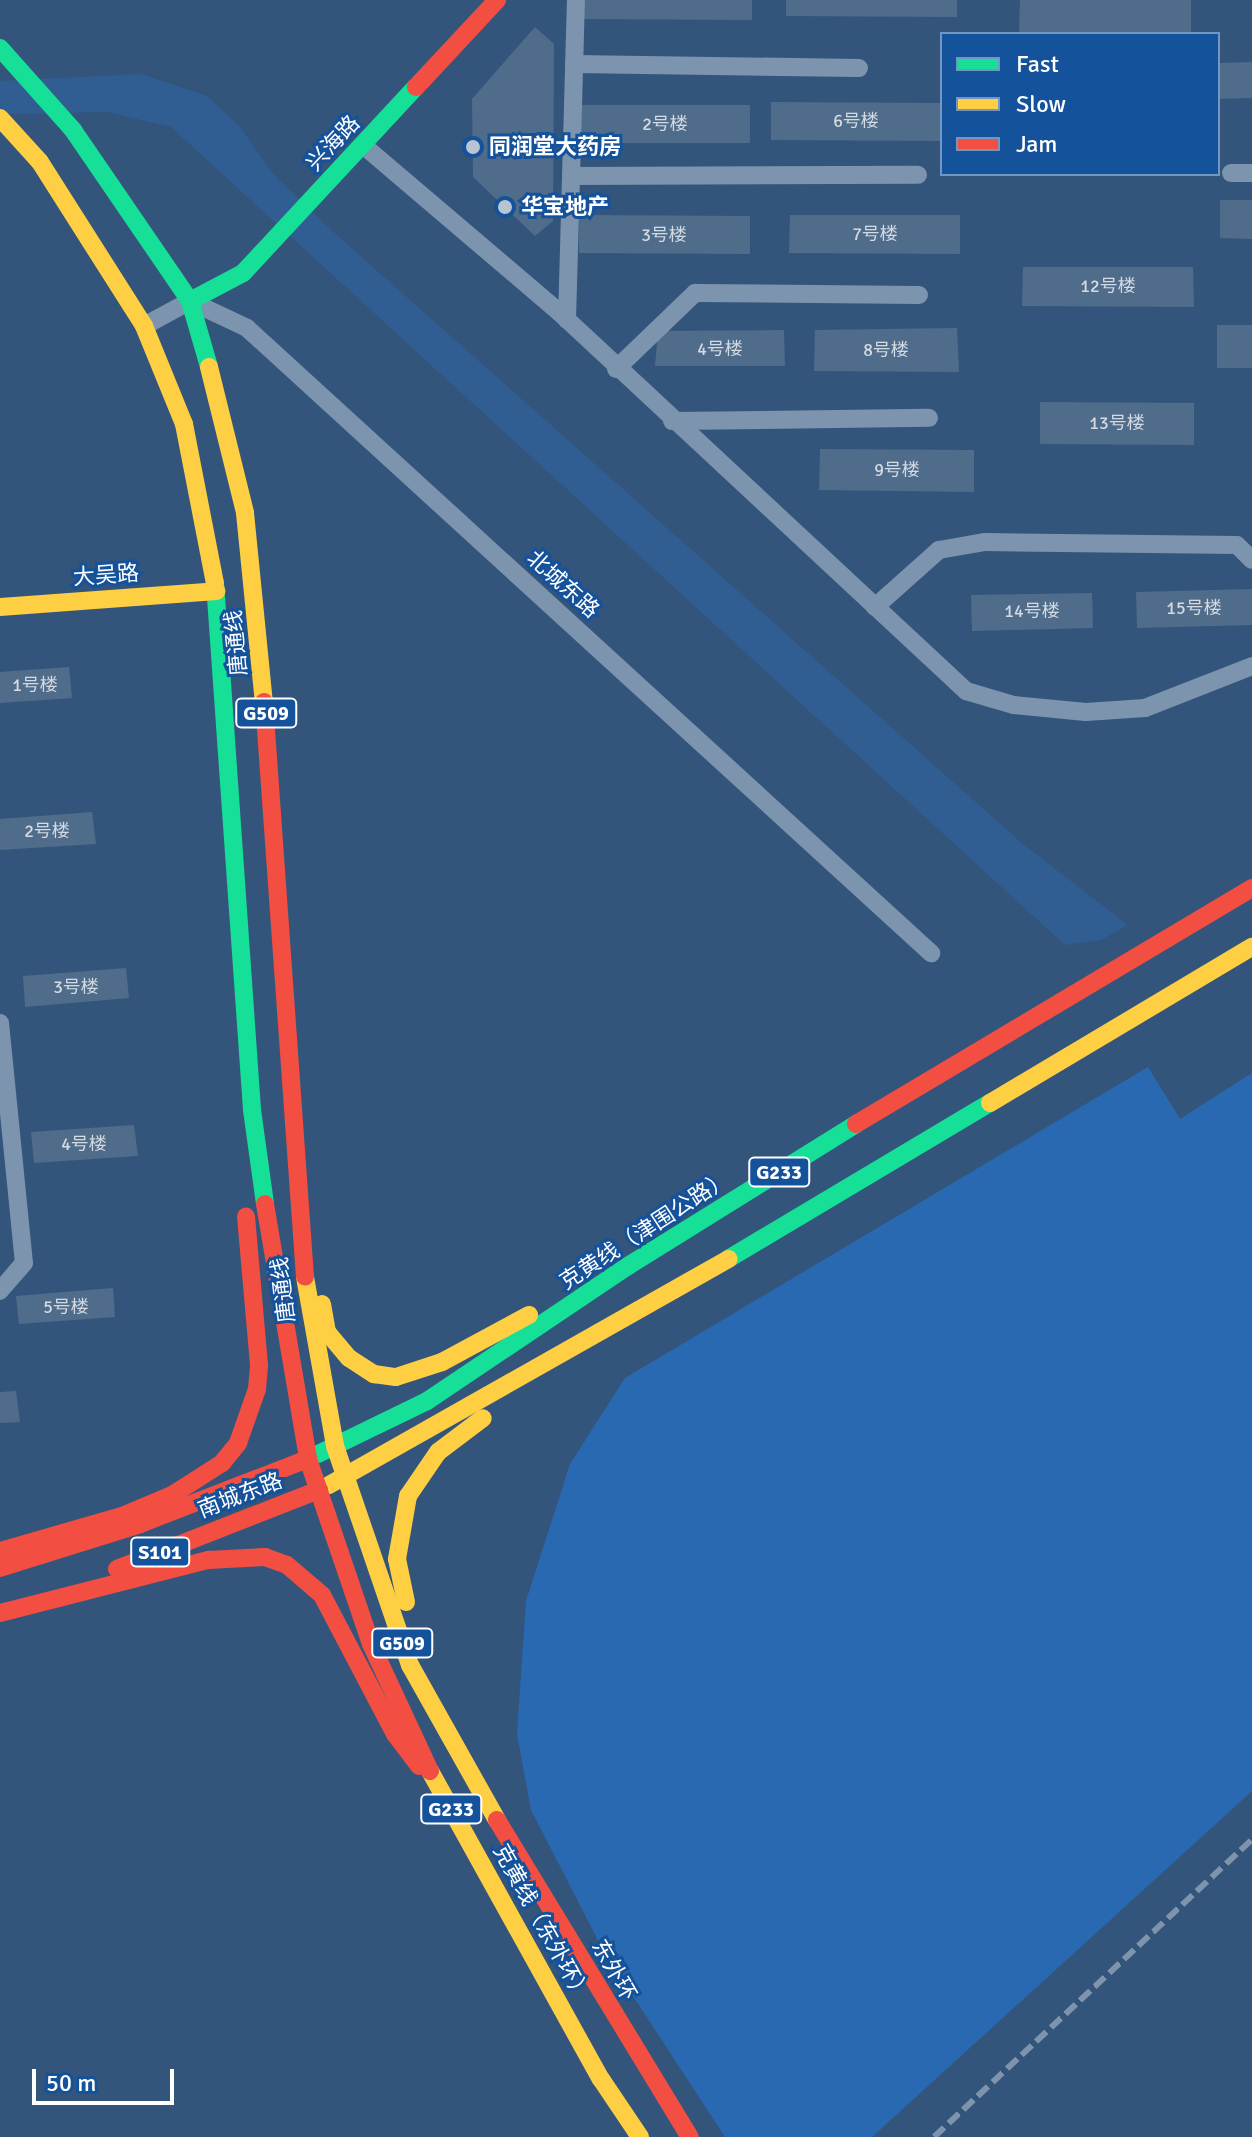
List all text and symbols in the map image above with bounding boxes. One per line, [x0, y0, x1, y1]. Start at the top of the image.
legend [940, 32, 1220, 176]
text: Fast [1016, 49, 1059, 79]
text: Slow [1016, 89, 1066, 119]
street label: 兴海路 [301, 110, 365, 176]
house number: 6号楼 [833, 110, 879, 132]
house number: 2号楼 [642, 113, 688, 135]
text: Jam [1016, 129, 1057, 159]
place label: 同润堂大药房 [489, 134, 621, 160]
marker: 同润堂大药房 [464, 138, 482, 156]
place label: 华宝地产 [521, 194, 609, 220]
marker: 华宝地产 [496, 198, 514, 216]
house number: 7号楼 [852, 223, 898, 245]
house number: 3号楼 [641, 224, 687, 246]
house number: 12号楼 [1080, 275, 1136, 297]
house number: 4号楼 [697, 338, 743, 360]
house number: 8号楼 [863, 339, 909, 361]
house number: 13号楼 [1089, 412, 1145, 434]
house number: 9号楼 [874, 459, 920, 481]
street label: 北城东路 [521, 545, 605, 623]
street label: 大吴路 [72, 560, 140, 590]
house number: 15号楼 [1166, 597, 1222, 619]
house number: 14号楼 [1004, 600, 1060, 622]
street label: 唐通线 [220, 609, 252, 677]
house number: 1号楼 [12, 674, 58, 696]
road number: G509 [234, 697, 298, 729]
house number: 2号楼 [24, 820, 70, 842]
house number: 3号楼 [53, 976, 99, 998]
house number: 4号楼 [61, 1133, 107, 1155]
road number: G233 [747, 1156, 811, 1188]
street label: 克黄线（津围公路） [555, 1165, 735, 1295]
street label: 唐通线 [266, 1256, 300, 1324]
house number: 5号楼 [43, 1296, 89, 1318]
street label: 南城东路 [194, 1467, 286, 1523]
road number: S101 [130, 1536, 190, 1568]
road number: G509 [370, 1627, 434, 1659]
road number: G233 [419, 1793, 483, 1825]
street label: 克黄线（东外环） [488, 1840, 596, 2006]
street label: 东外环 [586, 1935, 642, 2005]
scale bar [36, 2053, 178, 2103]
text: 50 m [46, 2068, 96, 2098]

